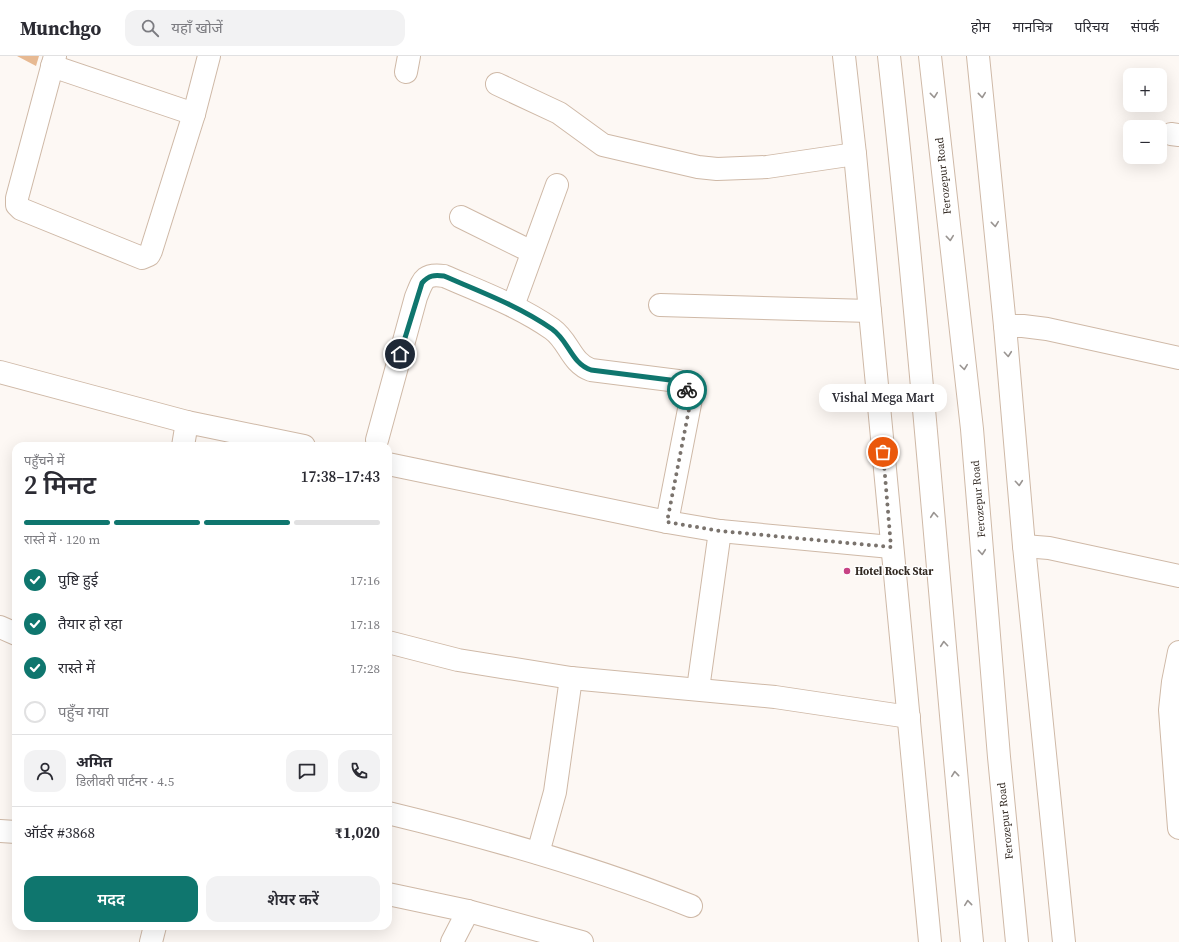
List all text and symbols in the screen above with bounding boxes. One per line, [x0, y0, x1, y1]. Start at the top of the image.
search box [125, 10, 405, 46]
text: Munchgo [20, 15, 101, 41]
icon: search [139, 17, 161, 39]
text: यहाँ खोजें [171, 17, 223, 38]
text: होम [971, 17, 990, 37]
text: मानचित्र [1012, 17, 1053, 37]
text: परिचय [1075, 17, 1109, 37]
text: संपर्क [1131, 17, 1159, 37]
map controls [1123, 68, 1167, 164]
button: + [1123, 68, 1167, 112]
one-way arrow [929, 92, 938, 98]
one-way arrow [977, 92, 986, 98]
button: − [1123, 120, 1167, 164]
street label: Ferozepur Road [932, 136, 955, 215]
one-way arrow [990, 221, 999, 227]
one-way arrow [945, 235, 954, 241]
pin [383, 337, 417, 371]
icon: home [389, 343, 411, 365]
one-way arrow [1003, 350, 1012, 357]
one-way arrow [959, 364, 968, 370]
courier [667, 370, 707, 410]
icon: bike [676, 379, 698, 401]
callout: Vishal Mega Mart [819, 384, 947, 412]
text: Vishal Mega Mart [832, 389, 934, 406]
pin [866, 435, 900, 469]
icon: bag [872, 441, 894, 463]
text: पहुँचने में [24, 452, 65, 469]
street label: Ferozepur Road [968, 459, 989, 538]
text: 17:38–17:43 [301, 466, 380, 487]
text: 2 मिनट [24, 467, 96, 503]
one-way arrow [1014, 480, 1023, 486]
one-way arrow [929, 512, 938, 518]
text: रास्ते में · 120 m [24, 531, 100, 548]
one-way arrow [978, 549, 987, 555]
place label: Hotel Rock Star [855, 564, 934, 579]
marker: Hotel Rock Star [842, 566, 852, 576]
icon: check [24, 569, 46, 591]
text: पुष्टि हुई [58, 569, 98, 590]
text: 17:16 [350, 572, 380, 589]
icon: check [24, 613, 46, 635]
text: तैयार हो रहा [58, 613, 122, 634]
text: 17:18 [350, 616, 380, 633]
one-way arrow [939, 641, 948, 647]
icon: check [24, 657, 46, 679]
text: रास्ते में [58, 657, 95, 678]
text: 17:28 [350, 660, 380, 677]
text: पहुँच गया [58, 701, 109, 722]
button: person [24, 750, 66, 792]
button: chat [286, 750, 328, 792]
button: phone [338, 750, 380, 792]
text: अमित [76, 751, 112, 772]
one-way arrow [951, 771, 960, 777]
text: डिलीवरी पार्टनर · 4.5 [76, 773, 174, 790]
street label: Ferozepur Road [994, 781, 1017, 860]
text: ऑर्डर #3868 [24, 822, 95, 843]
text: ₹1,020 [335, 822, 380, 843]
button: मदद [24, 876, 198, 922]
button: शेयर करें [206, 876, 380, 922]
one-way arrow [964, 900, 973, 906]

